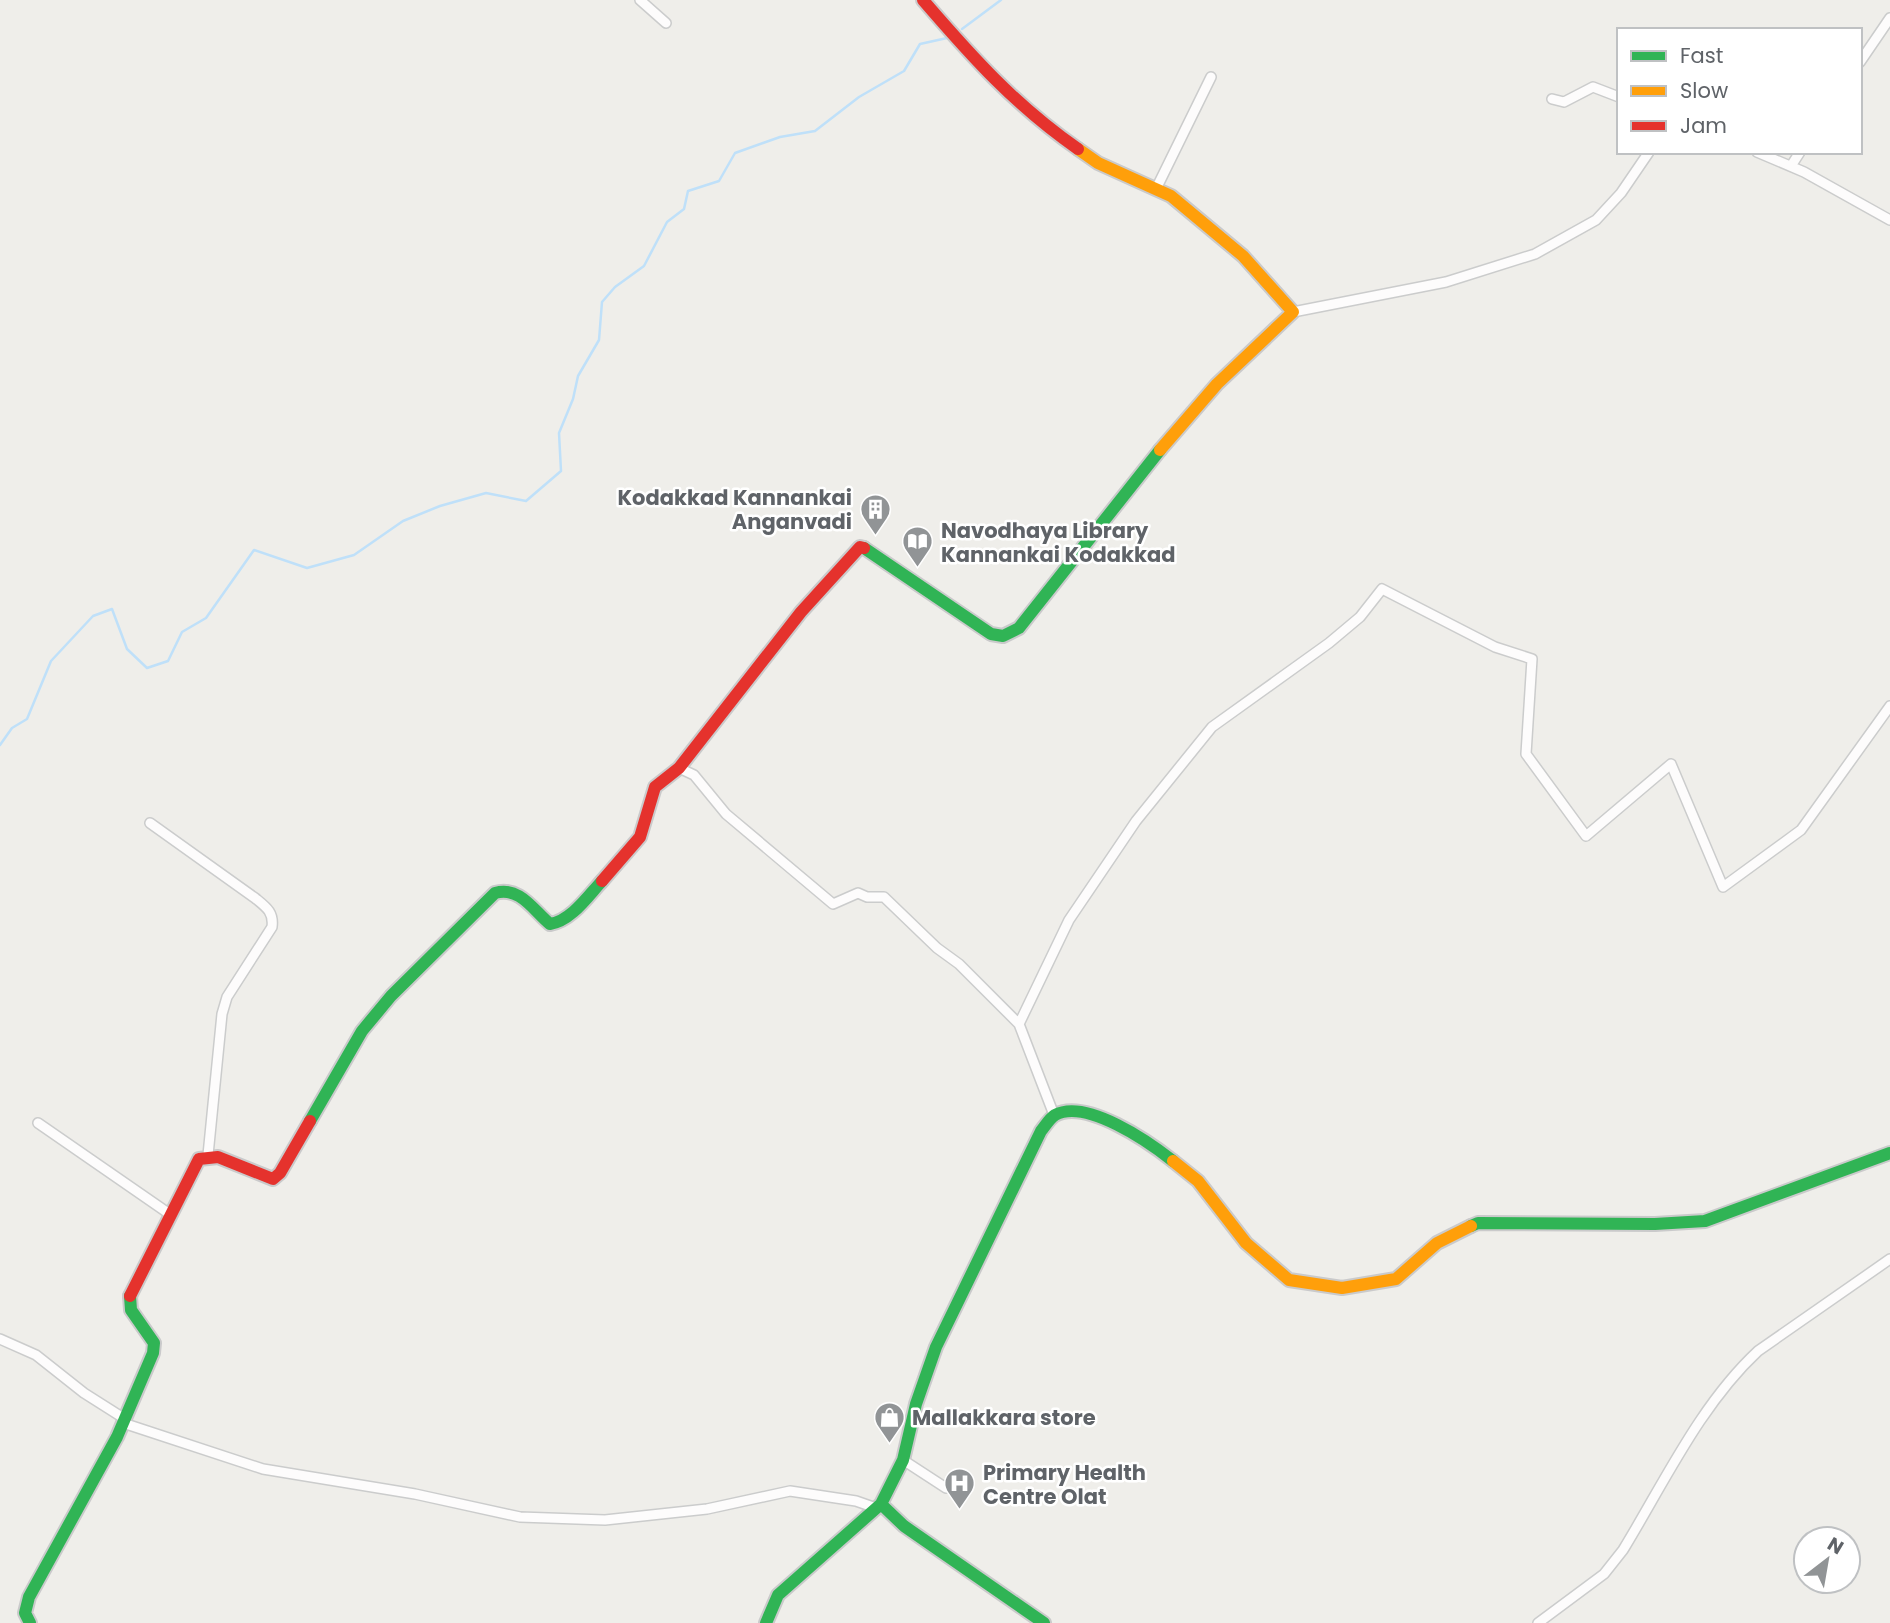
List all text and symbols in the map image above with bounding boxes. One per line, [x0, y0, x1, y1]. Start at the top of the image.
legend [1617, 28, 1862, 154]
text: Fast [1680, 41, 1723, 70]
text: Slow [1680, 76, 1728, 105]
text: Jam [1680, 111, 1727, 140]
place label: Kodakkad Kannankai Anganvadi [617, 483, 852, 536]
building icon: Kodakkad Kannankai Anganvadi [858, 492, 892, 536]
place label: Navodhaya Library Kannankai Kodakkad [941, 516, 1176, 569]
library icon: Navodhaya Library Kannankai Kodakkad [901, 525, 935, 569]
shop icon: Mallakkara store [872, 1400, 906, 1444]
place label: Mallakkara store [912, 1403, 1096, 1432]
place label: Primary Health Centre Olat [983, 1458, 1146, 1511]
hospital icon: Primary Health Centre Olat [943, 1467, 977, 1511]
north arrow [1792, 1525, 1862, 1595]
text: N [1822, 1531, 1849, 1561]

